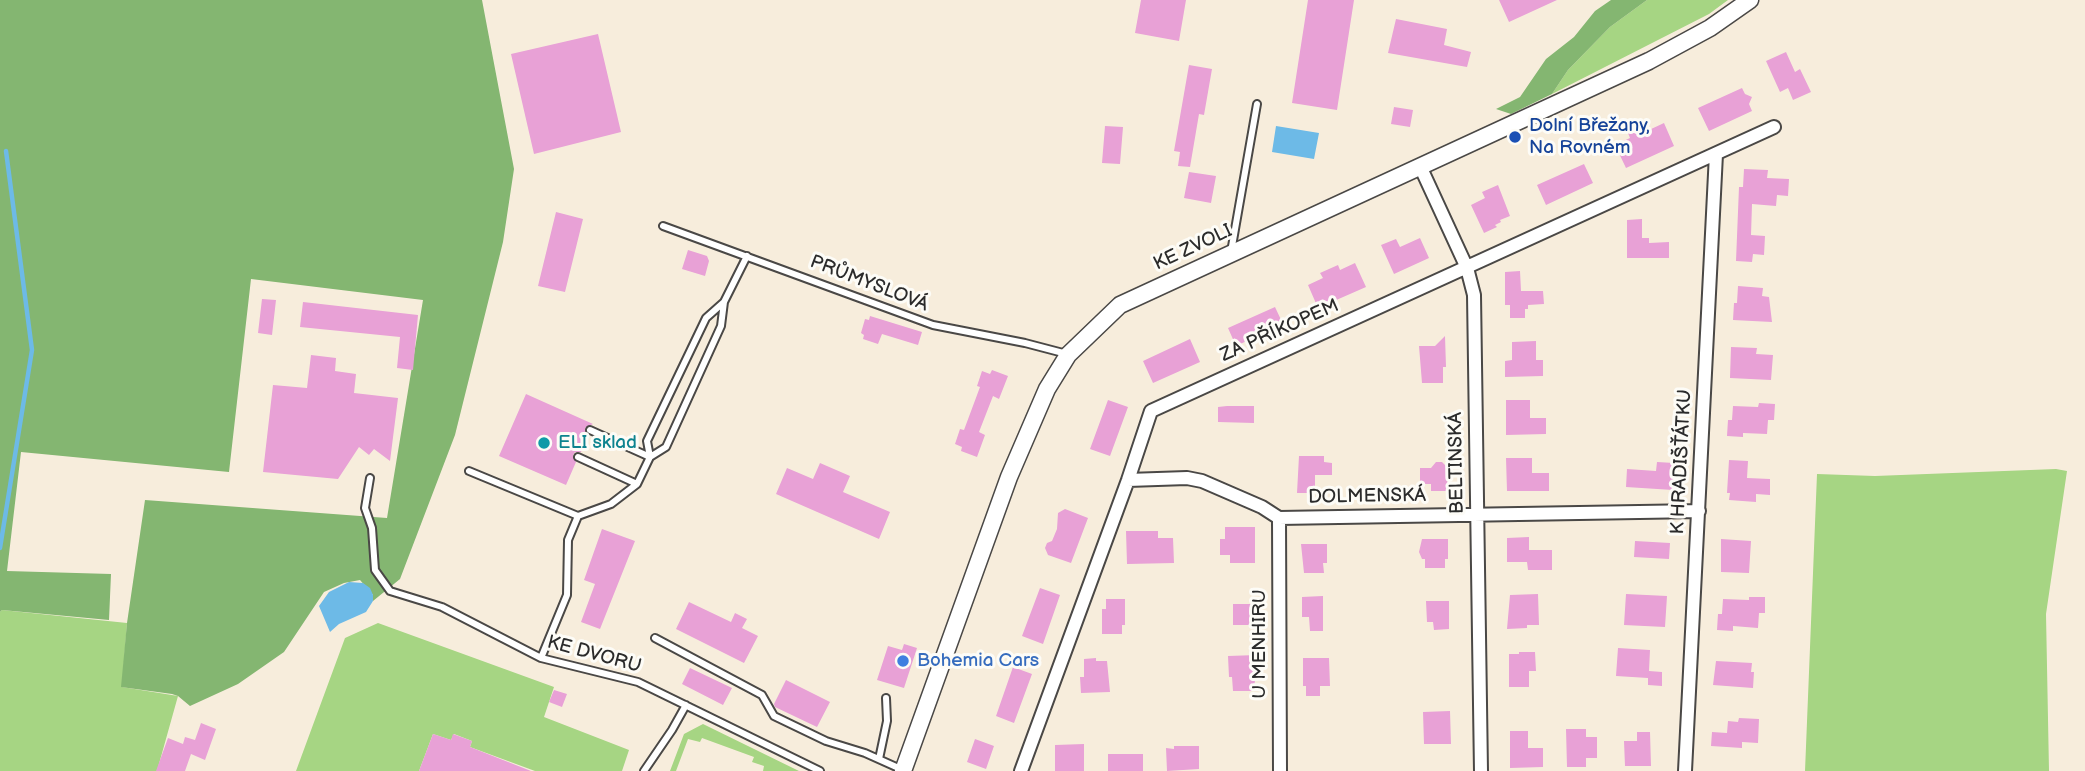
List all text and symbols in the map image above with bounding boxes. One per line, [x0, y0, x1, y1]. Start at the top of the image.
place label: Dolní Břežany, Na Rovném [1529, 115, 1650, 159]
marker: Dolní Břežany, Na Rovném [1507, 129, 1523, 145]
street label: KE ZVOLI [1150, 220, 1236, 276]
street label: PRŮMYSLOVÁ [807, 251, 931, 317]
street label: ZA PŘÍKOPEM [1217, 295, 1343, 367]
street label: K HRADIŠŤÁTKU [1667, 389, 1697, 535]
street label: BELTINSKÁ [1445, 412, 1469, 514]
place label: ELI sklad [558, 432, 637, 454]
marker: ELI sklad [536, 435, 552, 451]
street label: DOLMENSKÁ [1308, 485, 1426, 509]
street label: U MENHIRU [1249, 589, 1271, 699]
street label: KE DVORU [544, 632, 644, 678]
place label: Bohemia Cars [917, 650, 1039, 672]
marker: Bohemia Cars [895, 653, 911, 669]

